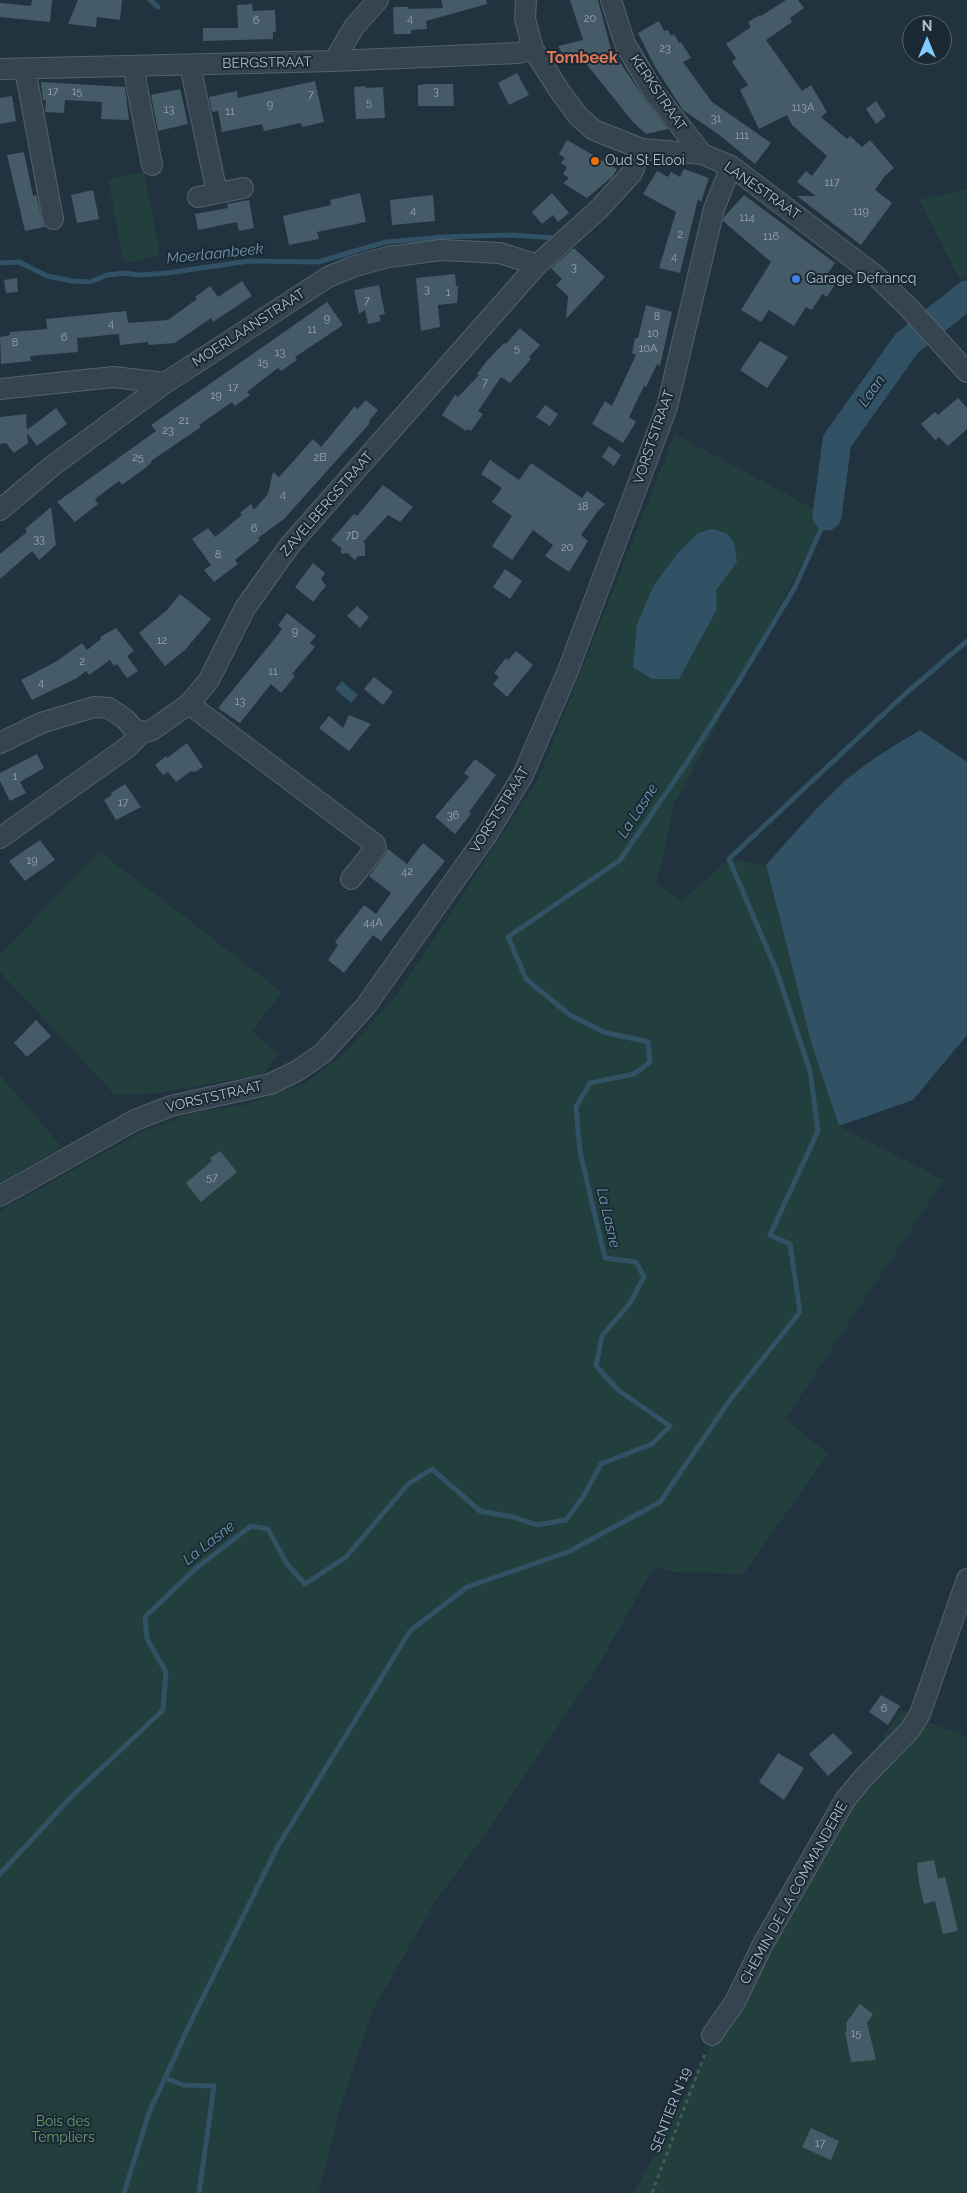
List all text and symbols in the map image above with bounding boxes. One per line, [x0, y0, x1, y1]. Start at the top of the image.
house number: 4 [407, 12, 413, 26]
house number: 20 [584, 12, 596, 26]
house number: 6 [253, 14, 259, 28]
north arrow [902, 15, 952, 65]
text: N [922, 18, 932, 34]
house number: 23 [659, 42, 671, 56]
district label: Tombeek [546, 48, 618, 68]
street label: KERKSTRAAT [626, 52, 690, 134]
street label: BERGSTRAAT [222, 54, 312, 72]
house number: 17 [48, 85, 58, 99]
house number: 15 [72, 85, 82, 99]
house number: 3 [433, 85, 439, 99]
house number: 7 [308, 88, 314, 102]
house number: 5 [366, 96, 372, 110]
house number: 9 [267, 98, 273, 112]
house number: 113A [792, 101, 814, 115]
house number: 13 [164, 103, 174, 117]
house number: 11 [225, 105, 235, 119]
house number: 31 [711, 112, 721, 126]
house number: 111 [735, 129, 749, 143]
place label: Oud St Elooi [605, 153, 685, 169]
marker: Oud St Elooi [589, 155, 601, 167]
street label: LANESTRAAT [721, 158, 803, 224]
house number: 117 [824, 176, 840, 190]
house number: 4 [410, 204, 416, 218]
house number: 119 [853, 205, 869, 219]
house number: 114 [739, 211, 755, 225]
house number: 2 [677, 228, 683, 242]
house number: 116 [763, 230, 779, 244]
water label: Moerlaanbeek [166, 240, 264, 268]
house number: 4 [671, 250, 677, 264]
house number: 3 [571, 261, 577, 275]
place label: Garage Defrancq [806, 271, 916, 287]
marker: Garage Defrancq [790, 273, 802, 285]
house number: 3 [424, 283, 430, 297]
street label: MOERLAANSTRAAT [189, 285, 309, 371]
house number: 1 [446, 286, 450, 300]
house number: 7 [364, 294, 370, 308]
house number: 8 [654, 310, 660, 324]
house number: 9 [324, 312, 330, 326]
house number: 4 [108, 317, 114, 331]
house number: 11 [307, 323, 317, 337]
house number: 10 [647, 327, 659, 341]
house number: 6 [61, 331, 67, 345]
house number: 8 [12, 336, 18, 350]
house number: 5 [514, 342, 520, 356]
house number: 10A [639, 342, 657, 356]
house number: 13 [275, 346, 285, 360]
house number: 15 [258, 356, 268, 370]
water label: Laan [855, 372, 889, 410]
house number: 7 [482, 376, 488, 390]
house number: 17 [228, 381, 238, 395]
street label: VORSTSTRAAT [630, 388, 678, 486]
house number: 19 [210, 389, 222, 403]
house number: 21 [179, 414, 189, 428]
house number: 23 [162, 424, 174, 438]
street label: ZAVELBERGSTRAAT [277, 448, 377, 560]
house number: 25 [132, 451, 144, 465]
house number: 2B [313, 451, 327, 465]
house number: 4 [280, 488, 286, 502]
house number: 18 [577, 500, 589, 514]
house number: 6 [251, 522, 257, 536]
house number: 7D [345, 529, 359, 543]
house number: 33 [33, 533, 45, 547]
house number: 20 [561, 541, 573, 555]
house number: 8 [215, 548, 221, 562]
house number: 9 [292, 625, 298, 639]
house number: 12 [157, 634, 167, 648]
house number: 2 [79, 655, 85, 669]
house number: 11 [268, 665, 278, 679]
house number: 4 [38, 676, 44, 690]
house number: 13 [235, 695, 245, 709]
street label: VORSTSTRAAT [467, 764, 533, 856]
house number: 1 [13, 770, 17, 784]
water label: La Lasne [614, 780, 662, 842]
house number: 17 [118, 796, 128, 810]
house number: 36 [447, 809, 459, 823]
house number: 19 [26, 854, 38, 868]
house number: 42 [401, 865, 413, 879]
house number: 44A [363, 916, 383, 930]
street label: VORSTSTRAAT [164, 1078, 264, 1116]
house number: 57 [206, 1171, 218, 1185]
water label: La Lasne [592, 1186, 624, 1250]
water label: La Lasne [179, 1517, 239, 1569]
house number: 6 [881, 1702, 887, 1716]
street label: CHEMIN DE LA COMMANDERIE [737, 1799, 851, 1987]
house number: 15 [851, 2027, 861, 2041]
street label: SENTIER N°19 [647, 2065, 695, 2155]
park label: Bois des Templiers [31, 2114, 95, 2146]
house number: 17 [815, 2137, 825, 2151]

